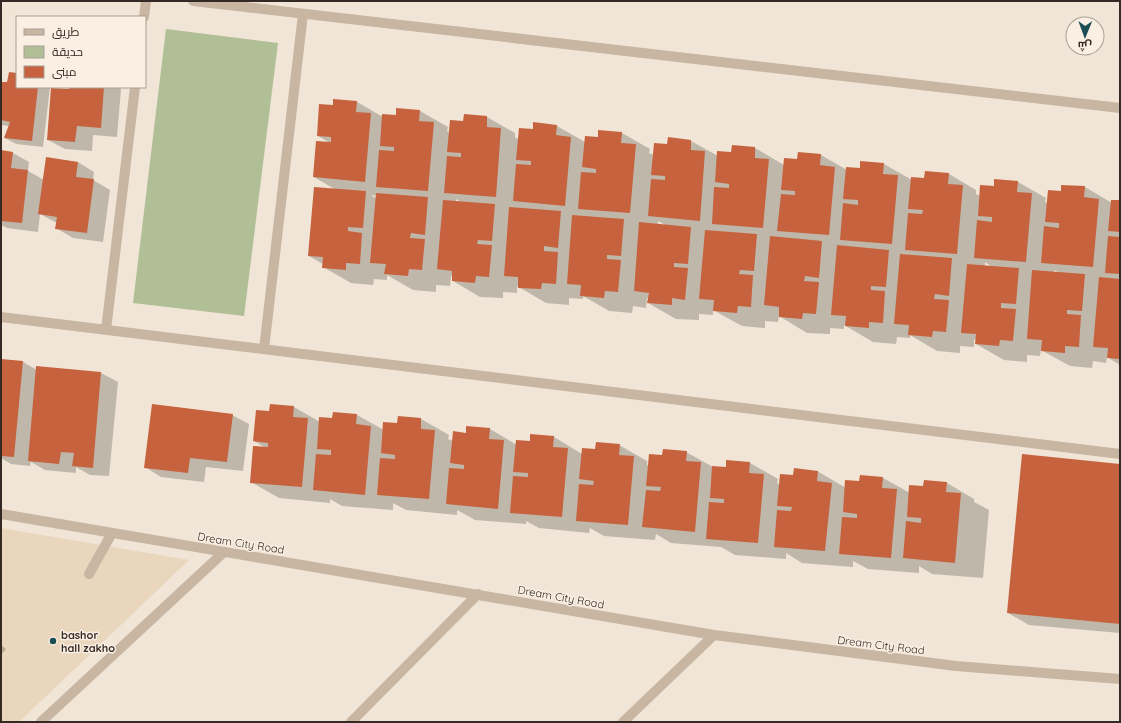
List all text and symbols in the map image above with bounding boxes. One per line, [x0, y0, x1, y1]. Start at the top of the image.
legend [16, 16, 146, 88]
north arrow [1065, 16, 1105, 56]
text: طريق [52, 24, 80, 39]
text: ش [1078, 39, 1092, 53]
text: حديقة [52, 44, 83, 59]
text: مبنى [52, 64, 77, 79]
street label: Dream City Road [197, 529, 285, 557]
street label: Dream City Road [517, 582, 605, 612]
place label: bashor hall zakho [61, 628, 115, 655]
street label: Dream City Road [837, 633, 925, 657]
marker: bashor hall zakho [48, 636, 58, 646]

